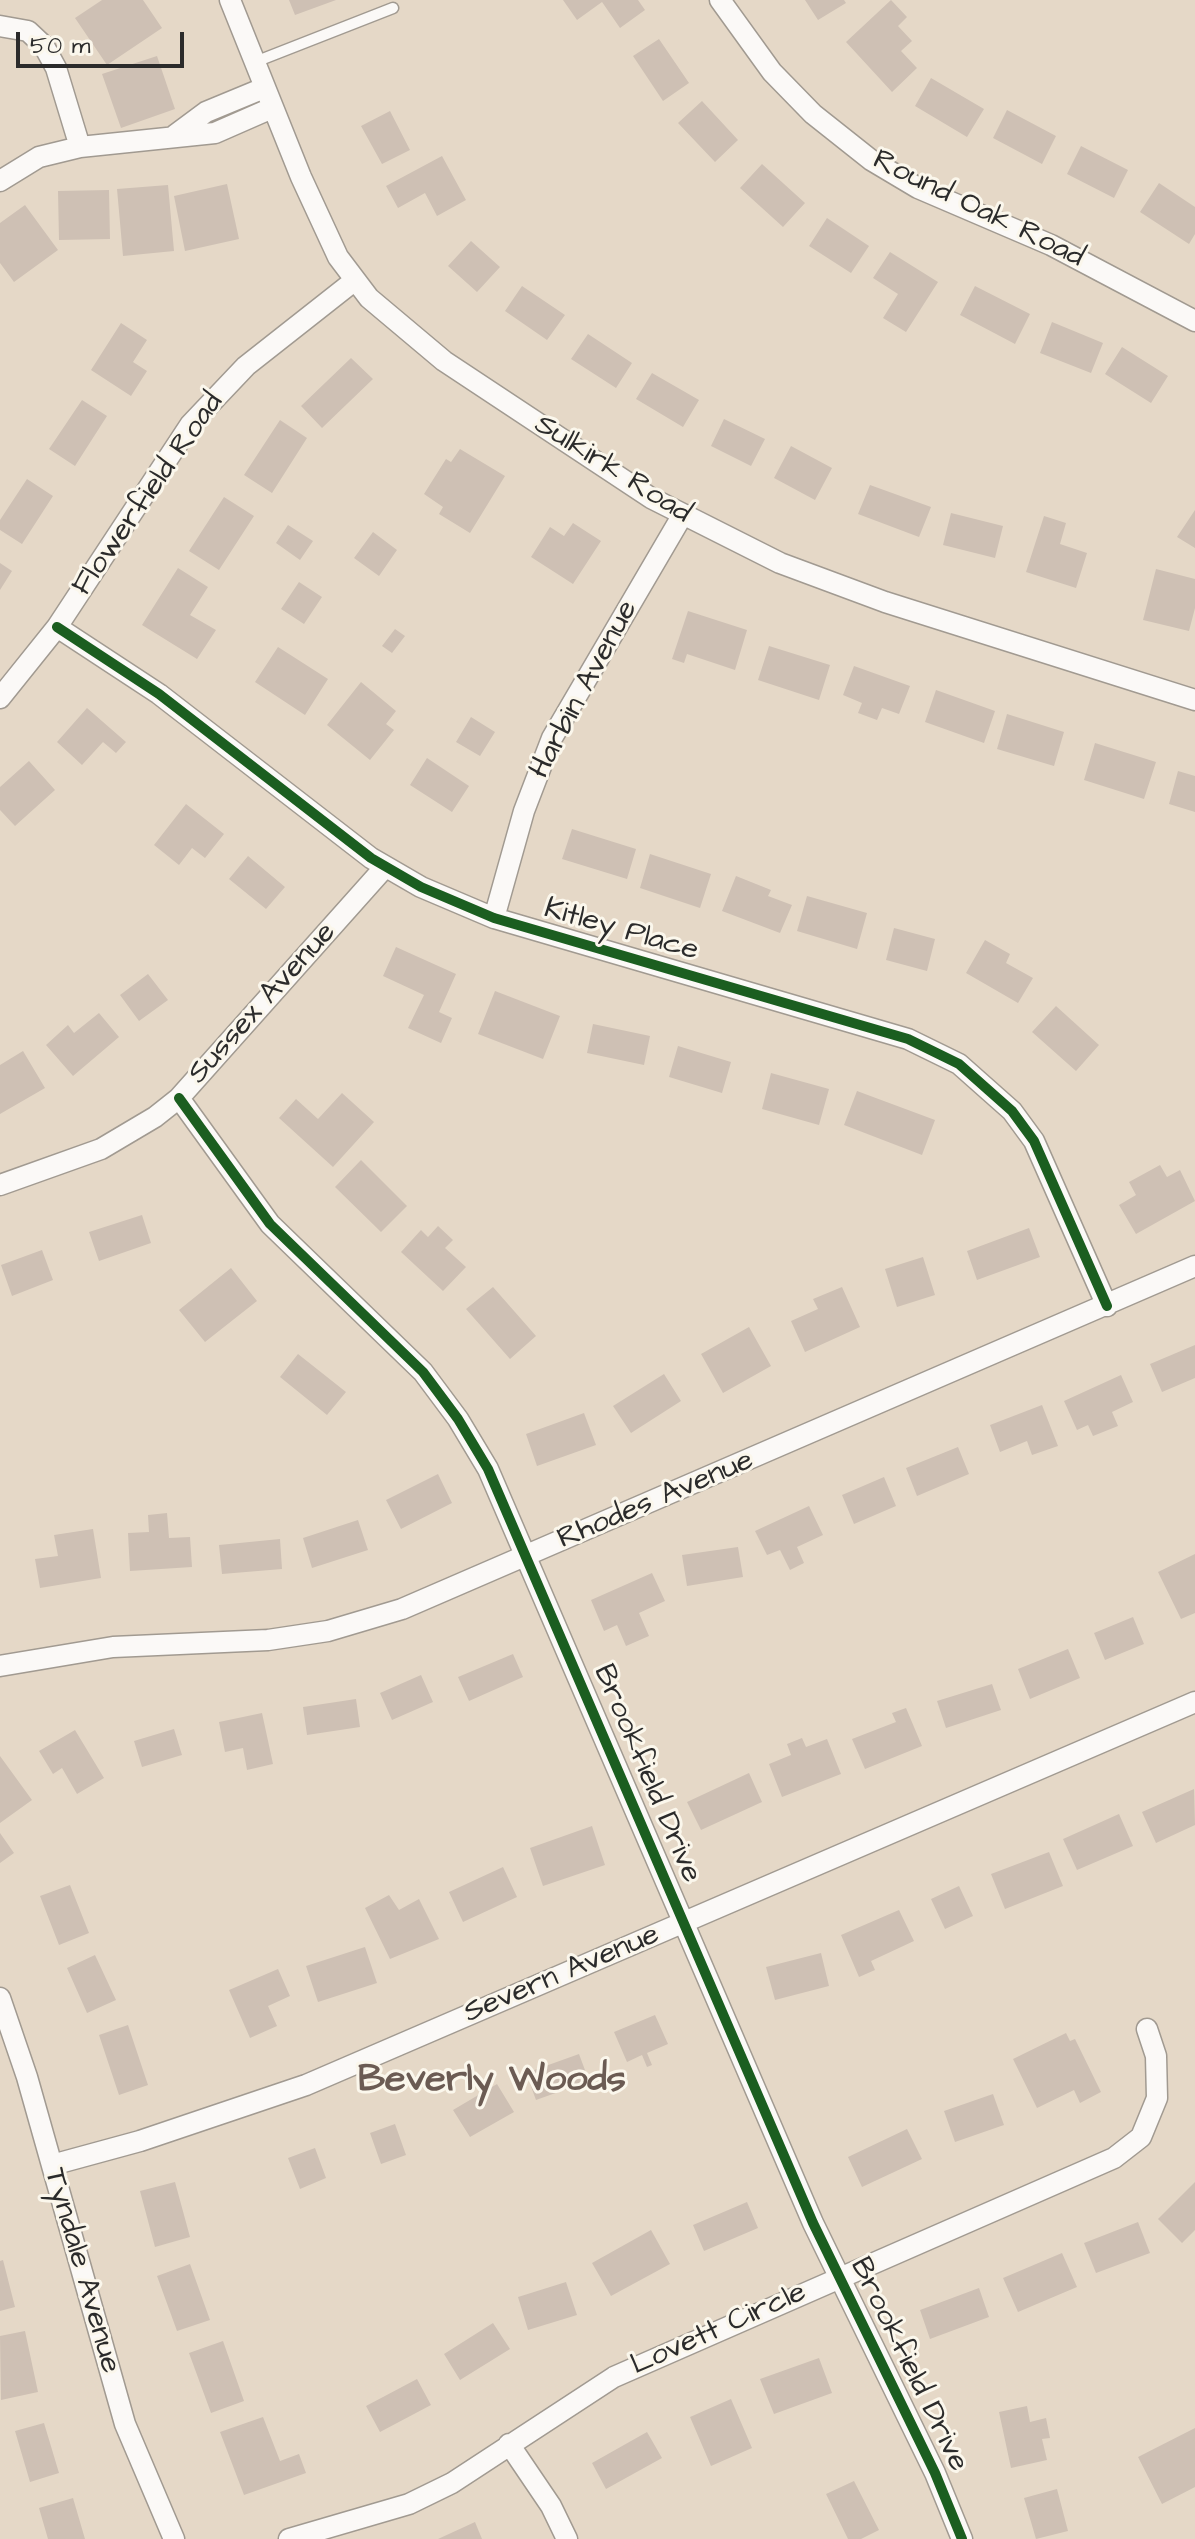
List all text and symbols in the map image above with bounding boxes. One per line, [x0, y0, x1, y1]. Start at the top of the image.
scale bar [20, 16, 188, 66]
text: 50 m [30, 29, 90, 63]
street label: Round Oak Road [866, 143, 1090, 277]
street label: Flowerfield Road [66, 387, 232, 603]
street label: Sulkirk Road [527, 408, 697, 532]
street label: Harbin Avenue [523, 595, 647, 785]
street label: Kitley Place [540, 892, 702, 970]
street label: Sussex Avenue [181, 916, 345, 1092]
street label: Rhodes Avenue [553, 1444, 759, 1558]
street label: Brookfield Drive [584, 1660, 708, 1888]
street label: Severn Avenue [459, 1918, 665, 2032]
district label: Beverly Woods [358, 2059, 626, 2105]
street label: Tyndale Avenue [35, 2165, 127, 2377]
street label: Brookfield Drive [841, 2252, 975, 2478]
street label: Lovett Circle [626, 2275, 812, 2385]

